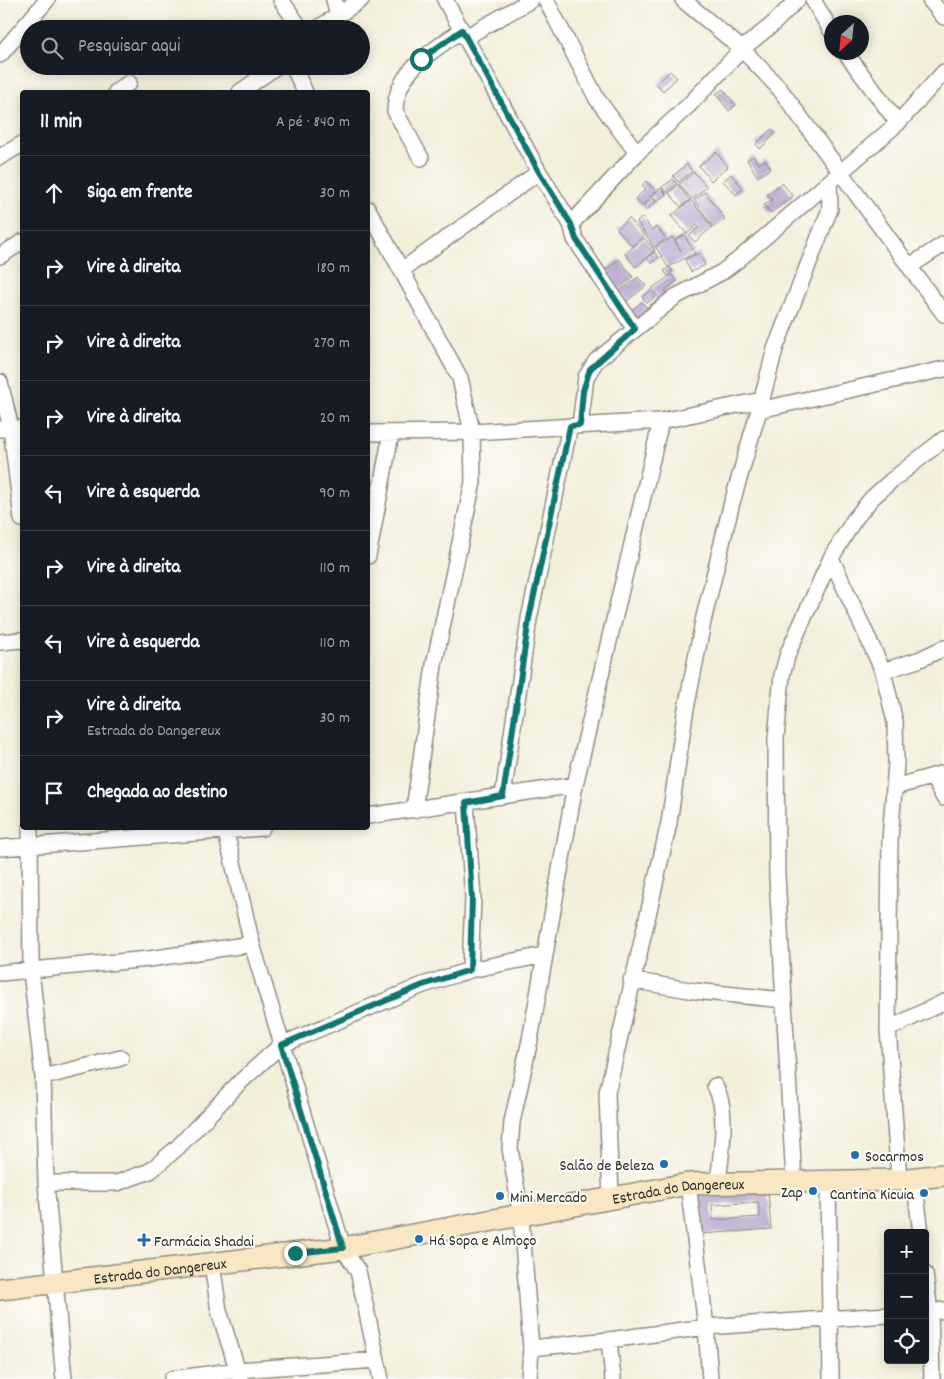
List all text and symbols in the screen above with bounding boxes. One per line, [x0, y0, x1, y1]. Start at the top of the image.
north arrow [824, 15, 869, 60]
search box [20, 20, 370, 75]
icon: search [38, 34, 66, 62]
text: Pesquisar aqui [78, 34, 180, 61]
route start [410, 48, 433, 71]
text: 11 min [40, 108, 82, 138]
text: A pé · 840 m [276, 111, 350, 134]
icon: ahead [40, 179, 68, 207]
text: Siga em frente [87, 180, 192, 207]
text: 30 m [320, 182, 350, 205]
icon: right [40, 254, 68, 282]
text: Vire à direita [87, 255, 180, 282]
text: 180 m [317, 257, 350, 280]
icon: right [40, 329, 68, 357]
text: Vire à direita [87, 330, 180, 357]
text: 270 m [314, 332, 350, 355]
icon: right [40, 404, 68, 432]
text: Vire à direita [87, 405, 180, 432]
text: 20 m [320, 407, 350, 430]
icon: left [40, 479, 68, 507]
text: Vire à esquerda [87, 480, 199, 507]
text: 90 m [319, 482, 350, 505]
icon: right [40, 554, 68, 582]
text: Vire à direita [87, 555, 180, 582]
text: 110 m [320, 557, 350, 580]
icon: left [40, 629, 68, 657]
text: Vire à esquerda [87, 630, 199, 657]
text: 110 m [320, 632, 350, 655]
text: Vire à direita [87, 693, 180, 720]
icon: right [40, 704, 68, 732]
text: 30 m [320, 707, 350, 730]
text: Estrada do Dangereux [87, 720, 220, 743]
icon: arrive [40, 779, 68, 807]
text: Chegada ao destino [87, 780, 228, 807]
place label: Socarmos [865, 1146, 924, 1169]
marker: Socarmos [849, 1149, 861, 1161]
place label: Salão de Beleza [560, 1155, 654, 1178]
marker: Salão de Beleza [658, 1158, 670, 1170]
street label: Estrada do Dangereux [611, 1174, 745, 1212]
place label: Zap [781, 1182, 803, 1205]
place label: Cantina Kicuia [830, 1184, 914, 1207]
marker: Zap [807, 1185, 819, 1197]
place label: Mini Mercado [510, 1187, 587, 1210]
marker: Cantina Kicuia [918, 1187, 930, 1199]
marker: Mini Mercado [494, 1190, 506, 1202]
map controls [884, 1229, 929, 1364]
button: + [884, 1229, 929, 1274]
place label: Há Sopa e Almoço [429, 1230, 536, 1253]
place label: Farmácia Shadai [154, 1231, 254, 1254]
marker: Há Sopa e Almoço [413, 1233, 425, 1245]
marker: Farmácia Shadai [138, 1234, 150, 1246]
route end [284, 1242, 307, 1265]
street label: Estrada do Dangereux [93, 1253, 228, 1292]
button: − [884, 1274, 929, 1319]
button: locate [884, 1319, 929, 1364]

